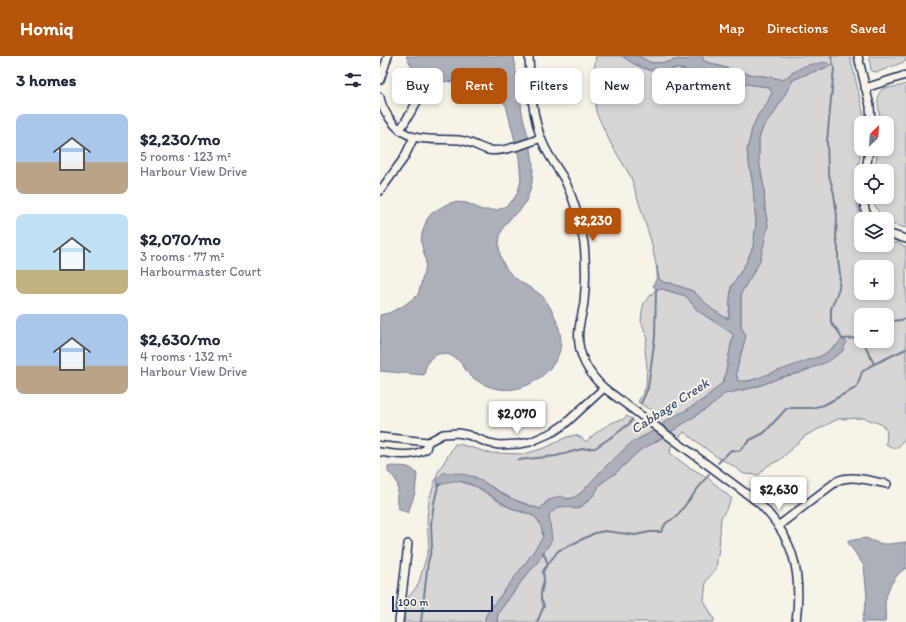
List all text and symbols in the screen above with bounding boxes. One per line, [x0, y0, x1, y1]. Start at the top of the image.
text: Homiq [20, 17, 73, 40]
text: Map [719, 20, 745, 37]
text: Directions [767, 20, 828, 37]
text: Saved [850, 20, 886, 37]
chip: Buy [392, 68, 443, 104]
chip: Rent [451, 68, 507, 104]
chip: Filters [515, 68, 582, 104]
chip: New [590, 68, 644, 104]
chip: Apartment [652, 68, 745, 104]
icon: filters [342, 69, 364, 91]
text: 3 homes [16, 70, 76, 90]
north arrow [854, 116, 894, 156]
map controls [854, 116, 894, 348]
text: $2,230/mo [140, 129, 220, 149]
icon: home [48, 130, 96, 178]
text: 5 rooms · 123 m² [140, 149, 231, 164]
text: Harbour View Drive [140, 164, 247, 179]
button: locate [854, 164, 894, 204]
pin: $2,230 [560, 208, 626, 242]
button: layers [854, 212, 894, 252]
text: $2,230 [574, 213, 612, 228]
text: $2,070/mo [140, 229, 221, 249]
icon: home [48, 230, 96, 278]
text: 3 rooms · 77 m² [140, 249, 225, 264]
button: + [854, 260, 894, 300]
text: Harbourmaster Court [140, 264, 261, 279]
button: − [854, 308, 894, 348]
text: $2,630/mo [140, 329, 220, 349]
icon: home [48, 330, 96, 378]
text: 4 rooms · 132 m² [140, 349, 232, 364]
text: Harbour View Drive [140, 364, 247, 379]
water label: Cabbage Creek [628, 374, 713, 438]
pin: $2,070 [484, 401, 550, 435]
text: $2,070 [498, 406, 536, 421]
pin: $2,630 [746, 477, 812, 511]
text: $2,630 [760, 482, 798, 497]
scale bar [392, 594, 493, 613]
text: 100 m [398, 596, 428, 609]

